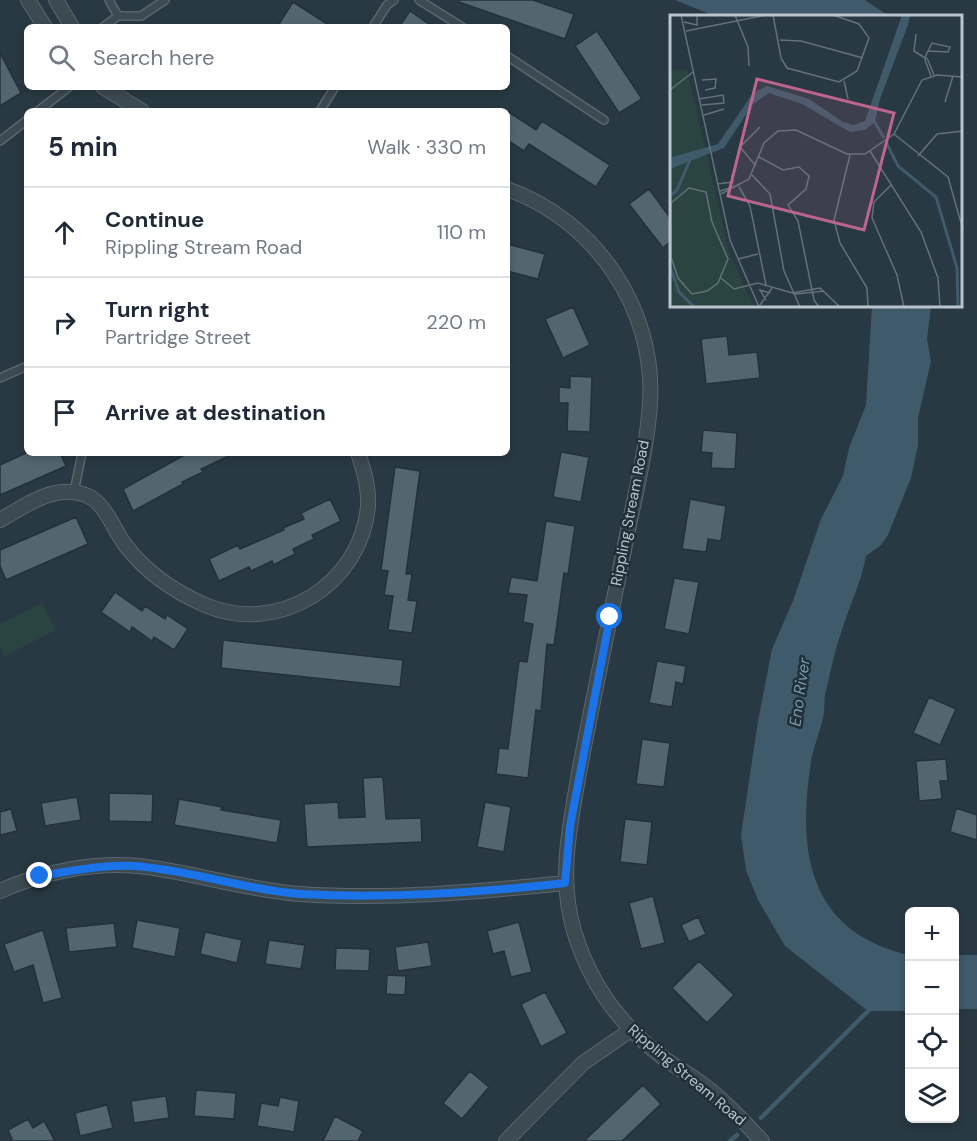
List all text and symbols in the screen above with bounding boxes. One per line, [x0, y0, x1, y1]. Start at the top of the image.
inset map [670, 15, 962, 308]
search box [24, 24, 510, 90]
icon: search [45, 41, 78, 74]
text: Search here [93, 43, 214, 72]
text: 5 min [48, 130, 118, 164]
text: Walk · 330 m [367, 134, 486, 160]
text: Continue [105, 205, 204, 234]
icon: ahead [48, 216, 81, 249]
text: 110 m [437, 219, 486, 245]
text: Rippling Stream Road [105, 234, 302, 260]
text: Turn right [105, 295, 210, 324]
icon: right [48, 306, 81, 339]
text: 220 m [426, 309, 486, 335]
text: Partridge Street [105, 324, 251, 350]
icon: arrive [48, 396, 81, 429]
text: Arrive at destination [105, 398, 326, 427]
street label: Rippling Stream Road [606, 438, 654, 588]
route start [596, 603, 622, 629]
water label: Eno River [784, 656, 815, 728]
route end [26, 862, 52, 888]
map controls [905, 907, 959, 1123]
button: + [905, 907, 959, 961]
button: − [905, 961, 959, 1015]
button: locate [905, 1015, 959, 1069]
street label: Rippling Stream Road [624, 1020, 750, 1130]
button: layers [905, 1069, 959, 1123]

